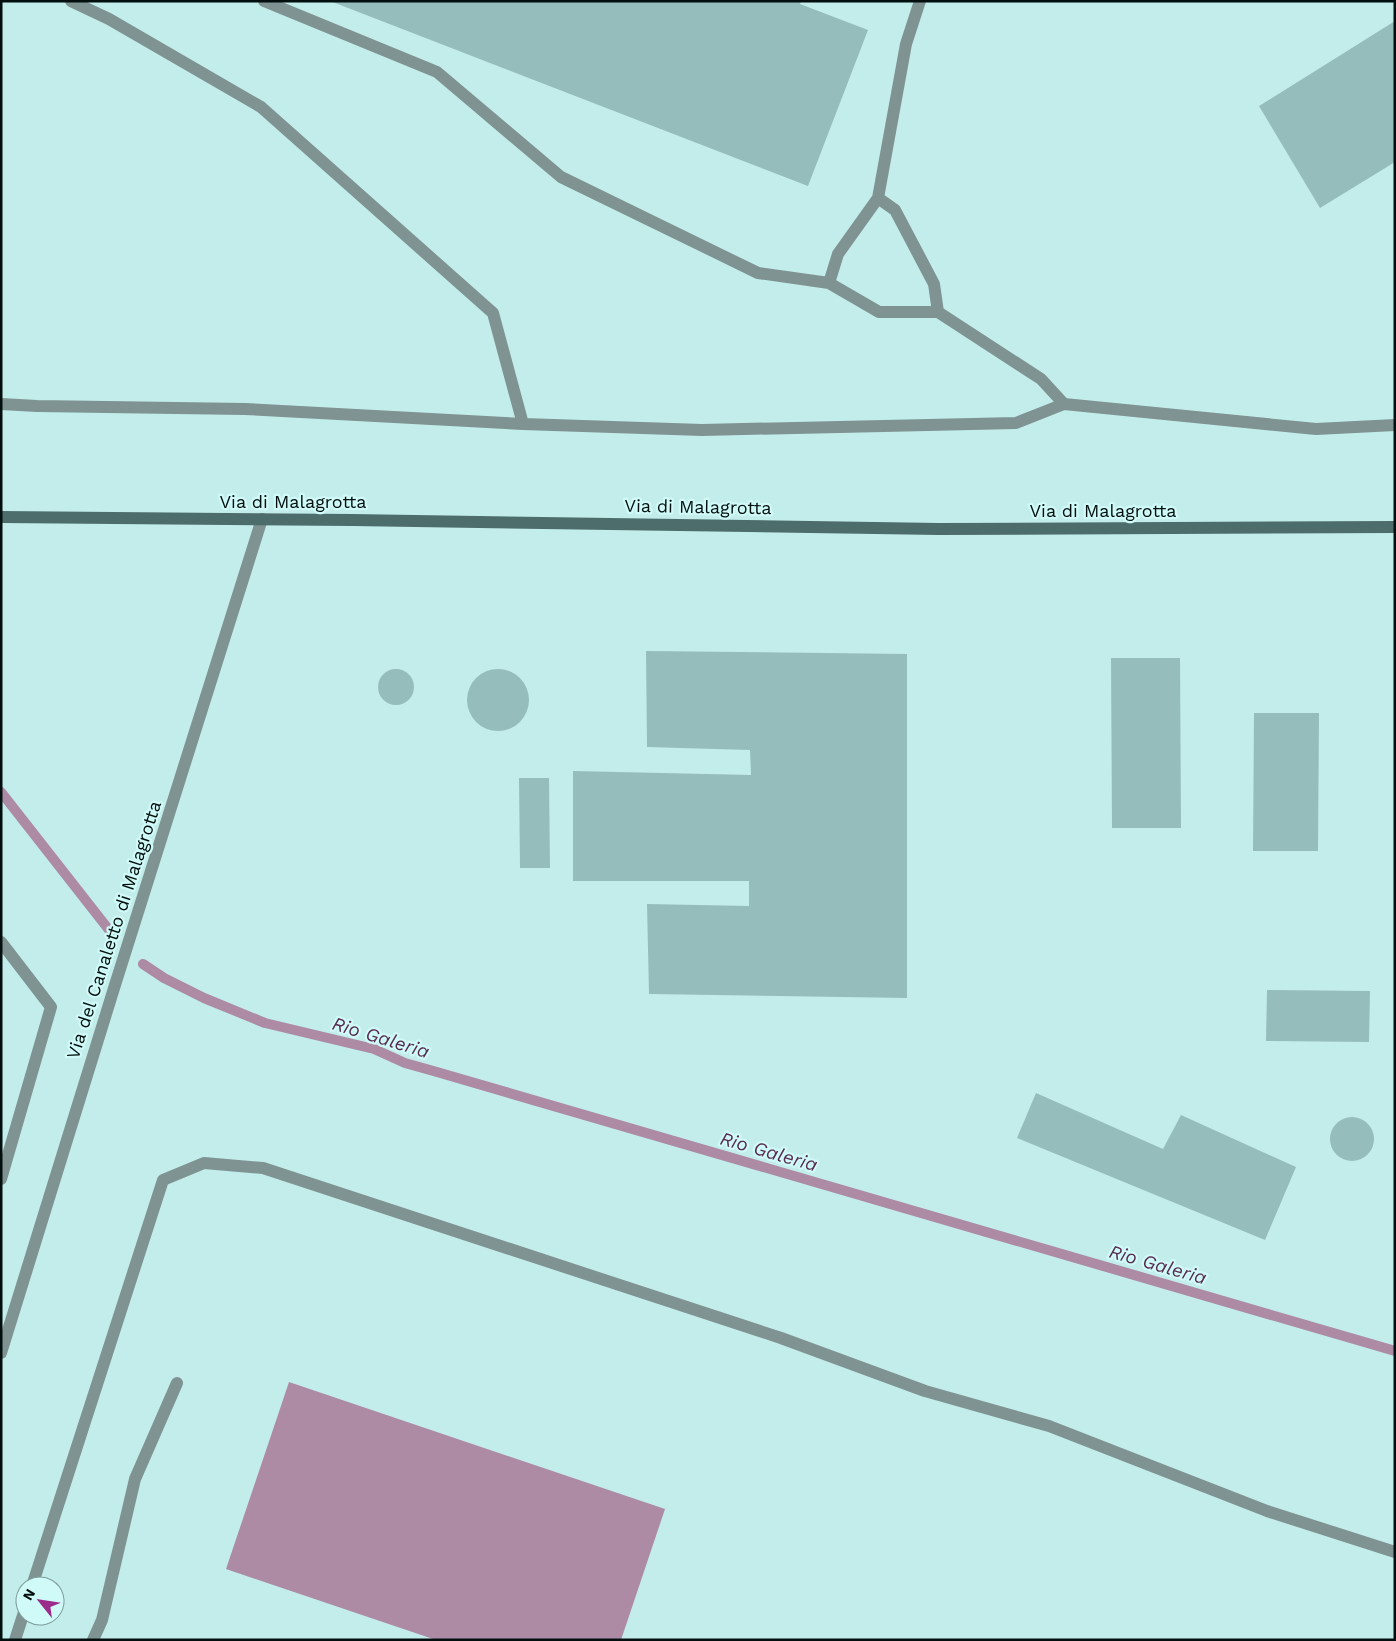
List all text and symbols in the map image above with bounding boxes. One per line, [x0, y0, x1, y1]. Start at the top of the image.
street label: Via di Malagrotta [219, 491, 367, 512]
street label: Via di Malagrotta [624, 495, 772, 518]
street label: Via di Malagrotta [1029, 500, 1177, 521]
street label: Via del Canaletto di Malagrotta [62, 798, 165, 1062]
water label: Rio Galeria [330, 1012, 432, 1063]
water label: Rio Galeria [718, 1127, 820, 1176]
water label: Rio Galeria [1107, 1240, 1209, 1289]
north arrow [15, 1576, 65, 1626]
text: N [19, 1586, 38, 1603]

